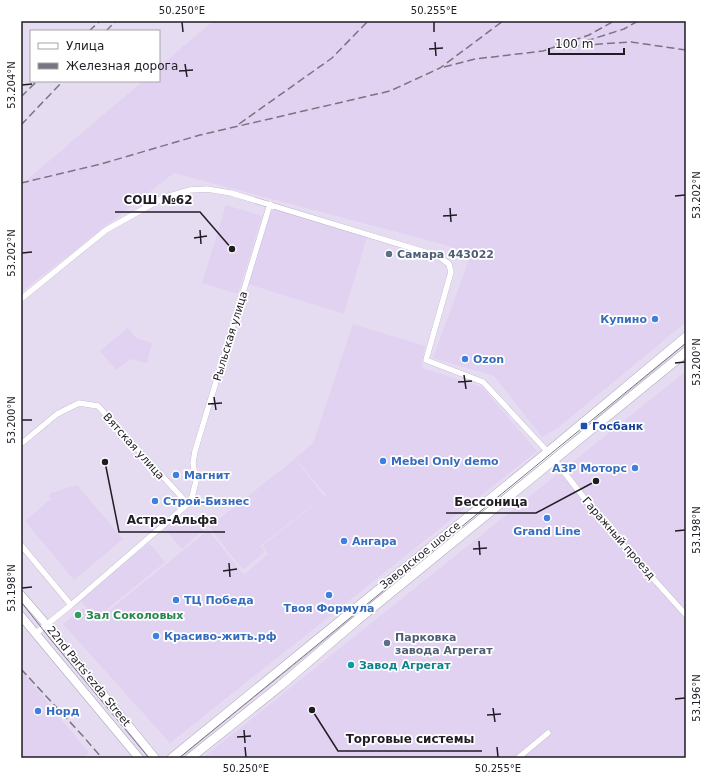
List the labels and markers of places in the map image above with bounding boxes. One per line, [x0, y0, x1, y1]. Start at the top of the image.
callout: СОШ №62 [115, 188, 200, 212]
place label: Самара 443022 [397, 248, 494, 261]
marker: Самара 443022 [384, 249, 394, 259]
place label: Купино [600, 313, 647, 326]
marker: Купино [650, 314, 660, 324]
place label: Ozon [473, 353, 504, 366]
marker: Ozon [460, 354, 470, 364]
place label: Госбанк [592, 420, 644, 433]
marker: Госбанк [579, 421, 589, 431]
place label: Mebel Only demo [391, 455, 499, 468]
marker: Mebel Only demo [378, 456, 388, 466]
place label: АЗР Моторс [552, 462, 627, 475]
marker: АЗР Моторс [630, 463, 640, 473]
place label: Магнит [184, 469, 230, 482]
marker: Магнит [171, 470, 181, 480]
callout: Бессоница [446, 489, 536, 513]
place label: Строй-Бизнес [163, 495, 249, 508]
marker: Строй-Бизнес [150, 496, 160, 506]
callout: Астра-Альфа [119, 508, 225, 532]
marker: Grand Line [542, 513, 552, 523]
place label: Grand Line [513, 525, 581, 538]
place label: Ангара [352, 535, 397, 548]
marker: Ангара [339, 536, 349, 546]
marker: Твоя Формула [324, 590, 334, 600]
place label: ТЦ Победа [184, 594, 254, 607]
marker: ТЦ Победа [171, 595, 181, 605]
place label: Твоя Формула [284, 602, 374, 615]
place label: Зал Соколовых [86, 609, 183, 622]
marker: Зал Соколовых [73, 610, 83, 620]
place label: Красиво-жить.рф [164, 630, 277, 643]
marker: Красиво-жить.рф [151, 631, 161, 641]
place label: Парковка завода Агрегат [395, 631, 493, 657]
marker: Парковка завода Агрегат [382, 638, 392, 648]
place label: Завод Агрегат [359, 659, 451, 672]
marker: Завод Агрегат [346, 660, 356, 670]
place label: Норд [46, 705, 80, 718]
marker: Норд [33, 706, 43, 716]
callout: Торговые системы [338, 727, 482, 751]

